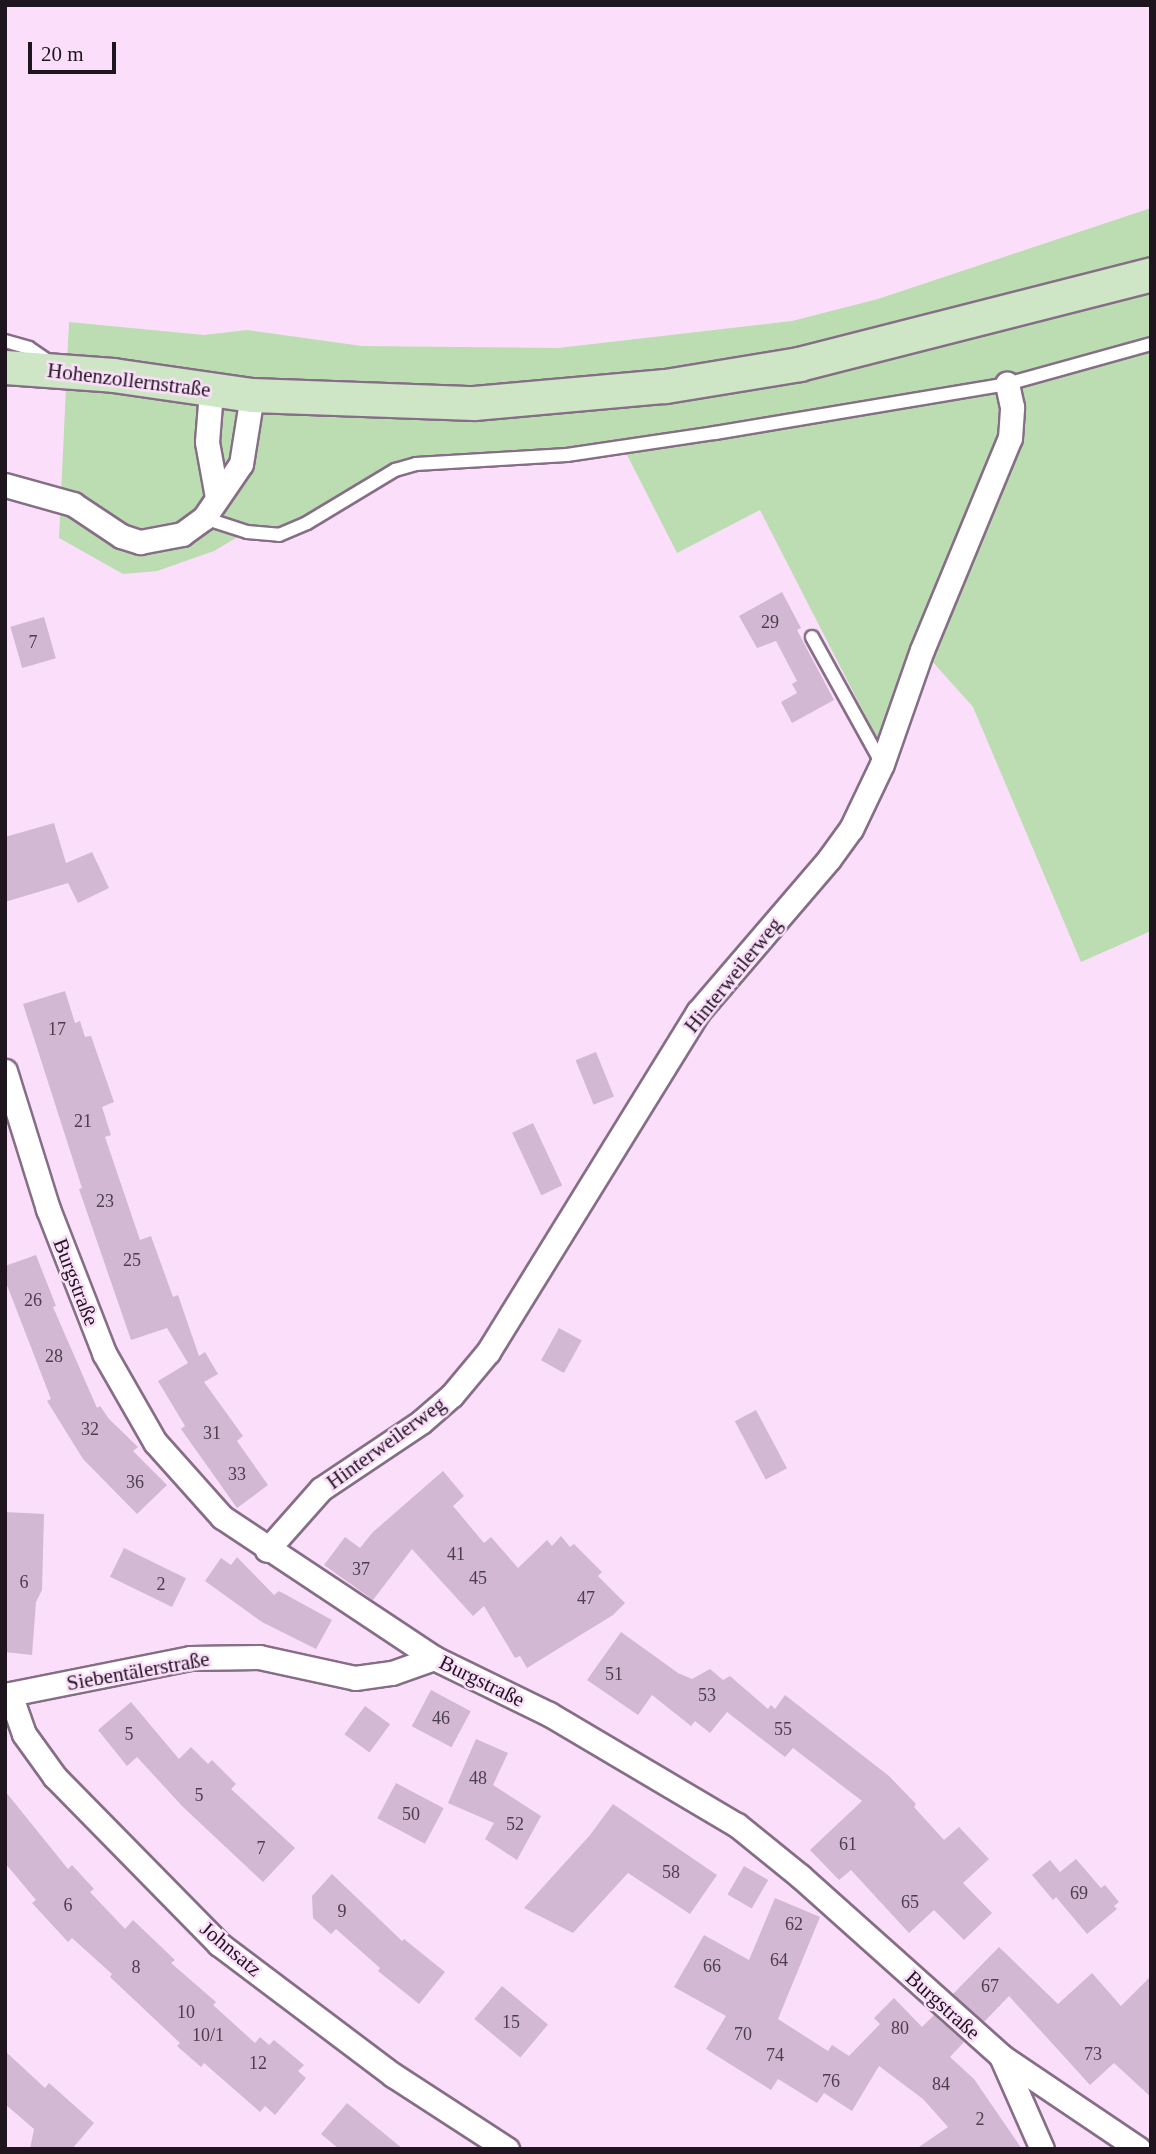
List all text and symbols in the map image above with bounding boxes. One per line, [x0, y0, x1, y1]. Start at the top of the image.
scale bar [32, 28, 119, 72]
text: 20 m [41, 42, 84, 66]
street label: Hohenzollernstraße [46, 357, 212, 403]
house number: 29 [761, 611, 779, 633]
house number: 7 [28, 631, 38, 653]
street label: Hinterweilerweg [679, 912, 787, 1038]
house number: 17 [48, 1018, 66, 1040]
house number: 21 [74, 1110, 92, 1132]
house number: 23 [96, 1190, 114, 1212]
street label: Burgstraße [48, 1235, 104, 1329]
house number: 25 [123, 1249, 141, 1271]
house number: 26 [24, 1289, 42, 1311]
house number: 28 [45, 1345, 63, 1367]
street label: Hinterweilerweg [322, 1391, 450, 1495]
house number: 32 [81, 1418, 99, 1440]
house number: 31 [203, 1422, 221, 1444]
house number: 33 [228, 1463, 246, 1485]
house number: 36 [126, 1471, 144, 1493]
house number: 41 [447, 1543, 465, 1565]
house number: 37 [352, 1558, 370, 1580]
house number: 45 [469, 1567, 487, 1589]
house number: 6 [20, 1571, 28, 1593]
house number: 2 [156, 1573, 166, 1595]
house number: 47 [577, 1587, 595, 1609]
street label: Siebentälerstraße [65, 1646, 211, 1696]
street label: Burgstraße [435, 1650, 529, 1712]
house number: 51 [605, 1663, 623, 1685]
house number: 53 [698, 1684, 716, 1706]
house number: 46 [432, 1707, 450, 1729]
house number: 55 [774, 1718, 792, 1740]
house number: 5 [124, 1723, 134, 1745]
house number: 48 [469, 1767, 487, 1789]
house number: 5 [194, 1784, 204, 1806]
house number: 50 [402, 1803, 420, 1825]
house number: 52 [506, 1813, 524, 1835]
house number: 61 [839, 1833, 857, 1855]
house number: 7 [256, 1837, 266, 1859]
house number: 58 [662, 1861, 680, 1883]
house number: 69 [1070, 1882, 1088, 1904]
house number: 65 [901, 1891, 919, 1913]
house number: 6 [64, 1894, 72, 1916]
house number: 9 [337, 1900, 346, 1922]
house number: 62 [785, 1913, 803, 1935]
street label: Johnsatz [195, 1916, 267, 1982]
house number: 64 [770, 1949, 788, 1971]
house number: 66 [703, 1955, 721, 1977]
house number: 8 [132, 1956, 140, 1978]
street label: Burgstraße [900, 1965, 986, 2045]
house number: 67 [981, 1975, 999, 1997]
house number: 10 [177, 2001, 195, 2023]
house number: 15 [502, 2011, 520, 2033]
house number: 80 [891, 2017, 909, 2039]
house number: 70 [734, 2023, 752, 2045]
house number: 10/1 [192, 2024, 224, 2046]
house number: 73 [1084, 2043, 1102, 2065]
house number: 74 [766, 2044, 784, 2066]
house number: 12 [249, 2052, 267, 2074]
house number: 76 [822, 2070, 840, 2092]
house number: 84 [932, 2073, 950, 2095]
house number: 2 [976, 2108, 984, 2130]

